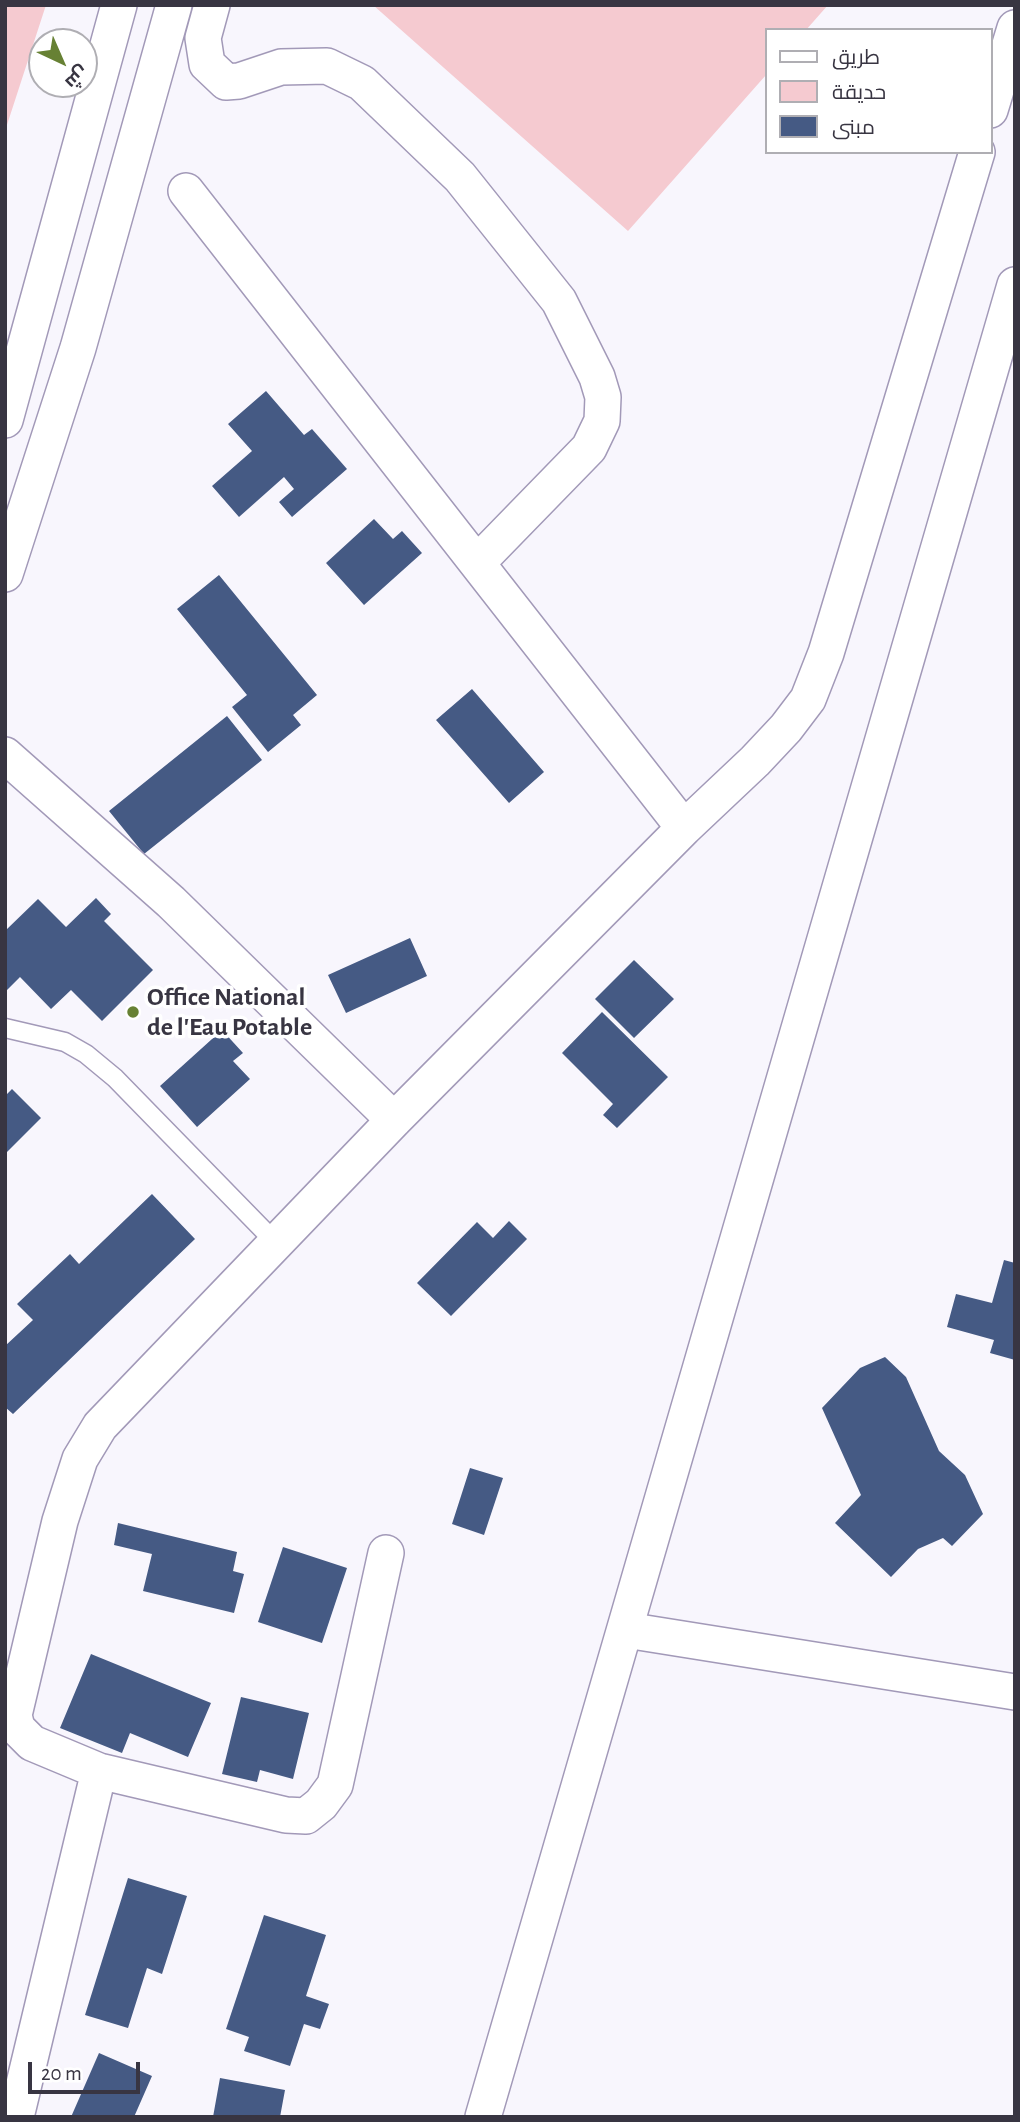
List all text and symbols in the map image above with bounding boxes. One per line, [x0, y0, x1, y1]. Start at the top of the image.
north arrow [28, 28, 98, 98]
legend [764, 28, 992, 154]
text: طريق [832, 47, 880, 68]
text: ش [61, 62, 92, 92]
text: حديقة [832, 82, 886, 103]
text: مبنى [832, 117, 875, 138]
place label: Office National de l'Eau Potable [147, 981, 312, 1042]
marker: Office National de l'Eau Potable [125, 1004, 141, 1020]
scale bar [32, 2048, 144, 2092]
text: 20 m [41, 2063, 82, 2084]

